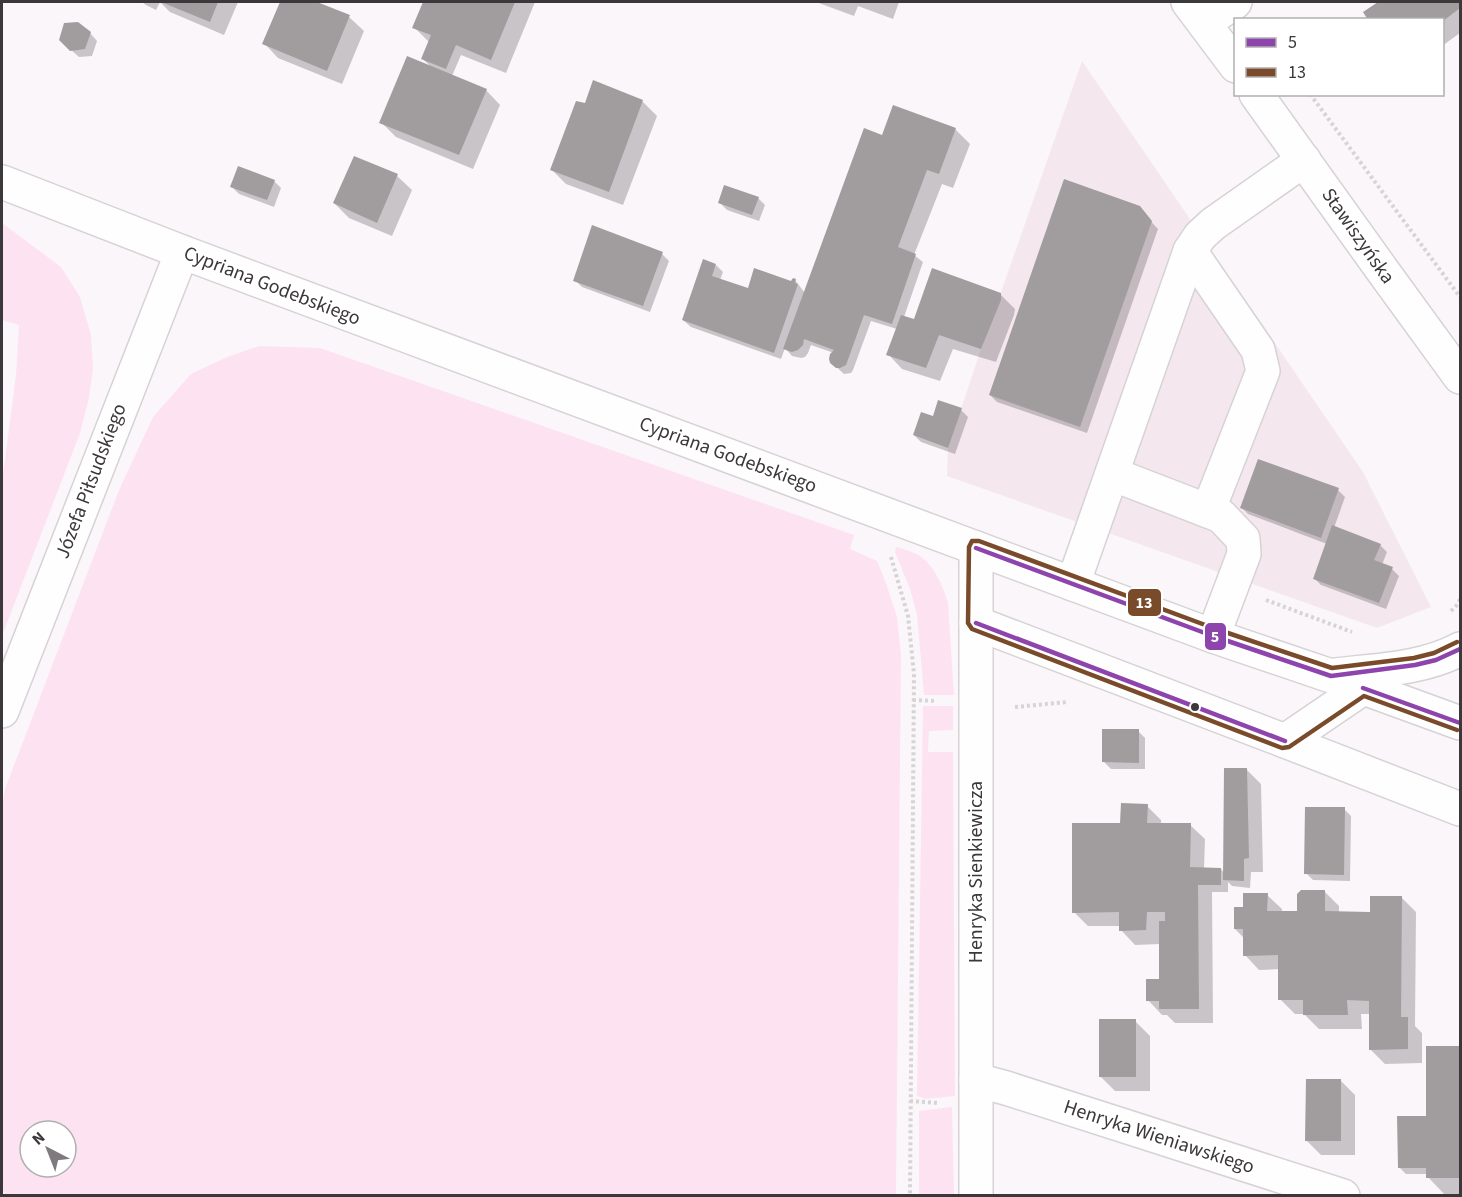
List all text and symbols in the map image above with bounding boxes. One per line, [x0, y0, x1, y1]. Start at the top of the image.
legend [1234, 18, 1444, 96]
text: 5 [1288, 30, 1297, 55]
text: 13 [1288, 60, 1306, 85]
street label: Stawiszyńska [1315, 182, 1401, 290]
street label: Cypriana Godebskiego [180, 239, 364, 333]
street label: Józefa Piłsudskiego [49, 399, 133, 563]
street label: Cypriana Godebskiego [635, 410, 821, 500]
line badge: 13 [1127, 588, 1162, 617]
text: 13 [1136, 592, 1152, 614]
line badge: 5 [1204, 622, 1227, 651]
text: 5 [1211, 626, 1219, 648]
unlabelled marker [1189, 701, 1201, 713]
street label: Henryka Sienkiewicza [962, 781, 990, 963]
street label: Henryka Wieniawskiego [1060, 1093, 1258, 1181]
north arrow [18, 1119, 78, 1179]
text: N [27, 1127, 50, 1150]

